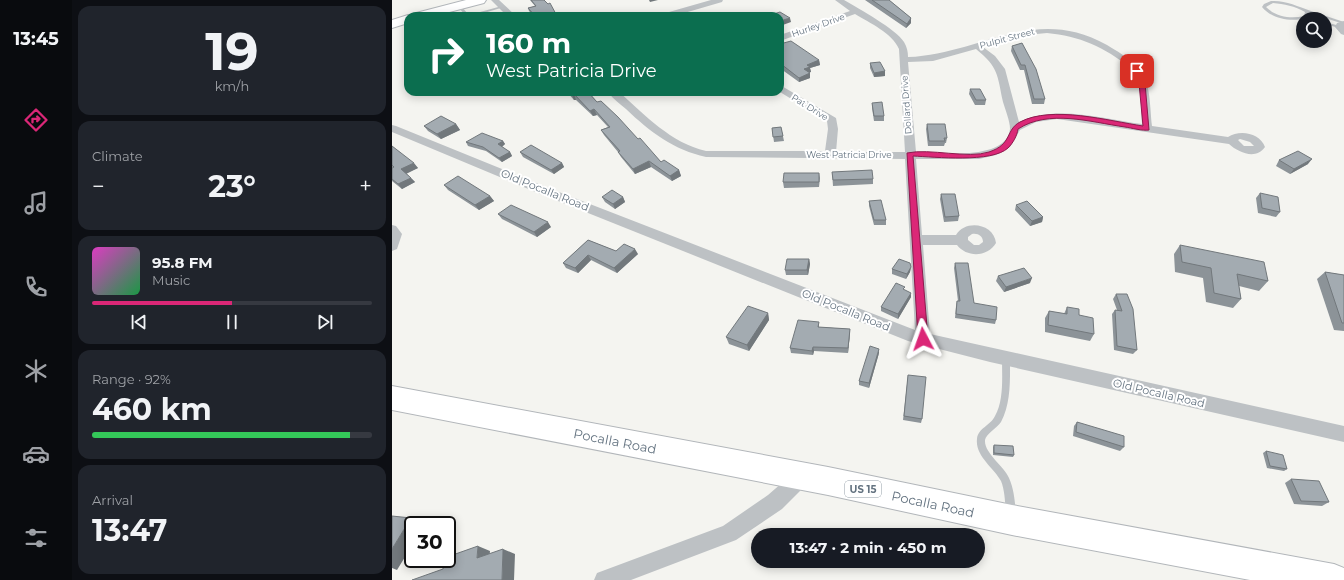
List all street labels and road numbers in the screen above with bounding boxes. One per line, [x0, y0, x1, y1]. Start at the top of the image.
street label: Hurley Drive [790, 11, 847, 39]
street label: Pulpit Street [978, 25, 1036, 51]
street label: Dollard Drive [898, 75, 914, 135]
street label: Pat Drive [790, 91, 831, 123]
street label: West Patricia Drive [806, 149, 892, 160]
street label: Old Pocalla Road [499, 166, 591, 214]
street label: Old Pocalla Road [800, 286, 892, 334]
street label: Old Pocalla Road [1112, 376, 1206, 410]
street label: Pocalla Road [572, 425, 658, 457]
road number: US 15 [845, 481, 881, 497]
street label: Pocalla Road [890, 487, 976, 521]

